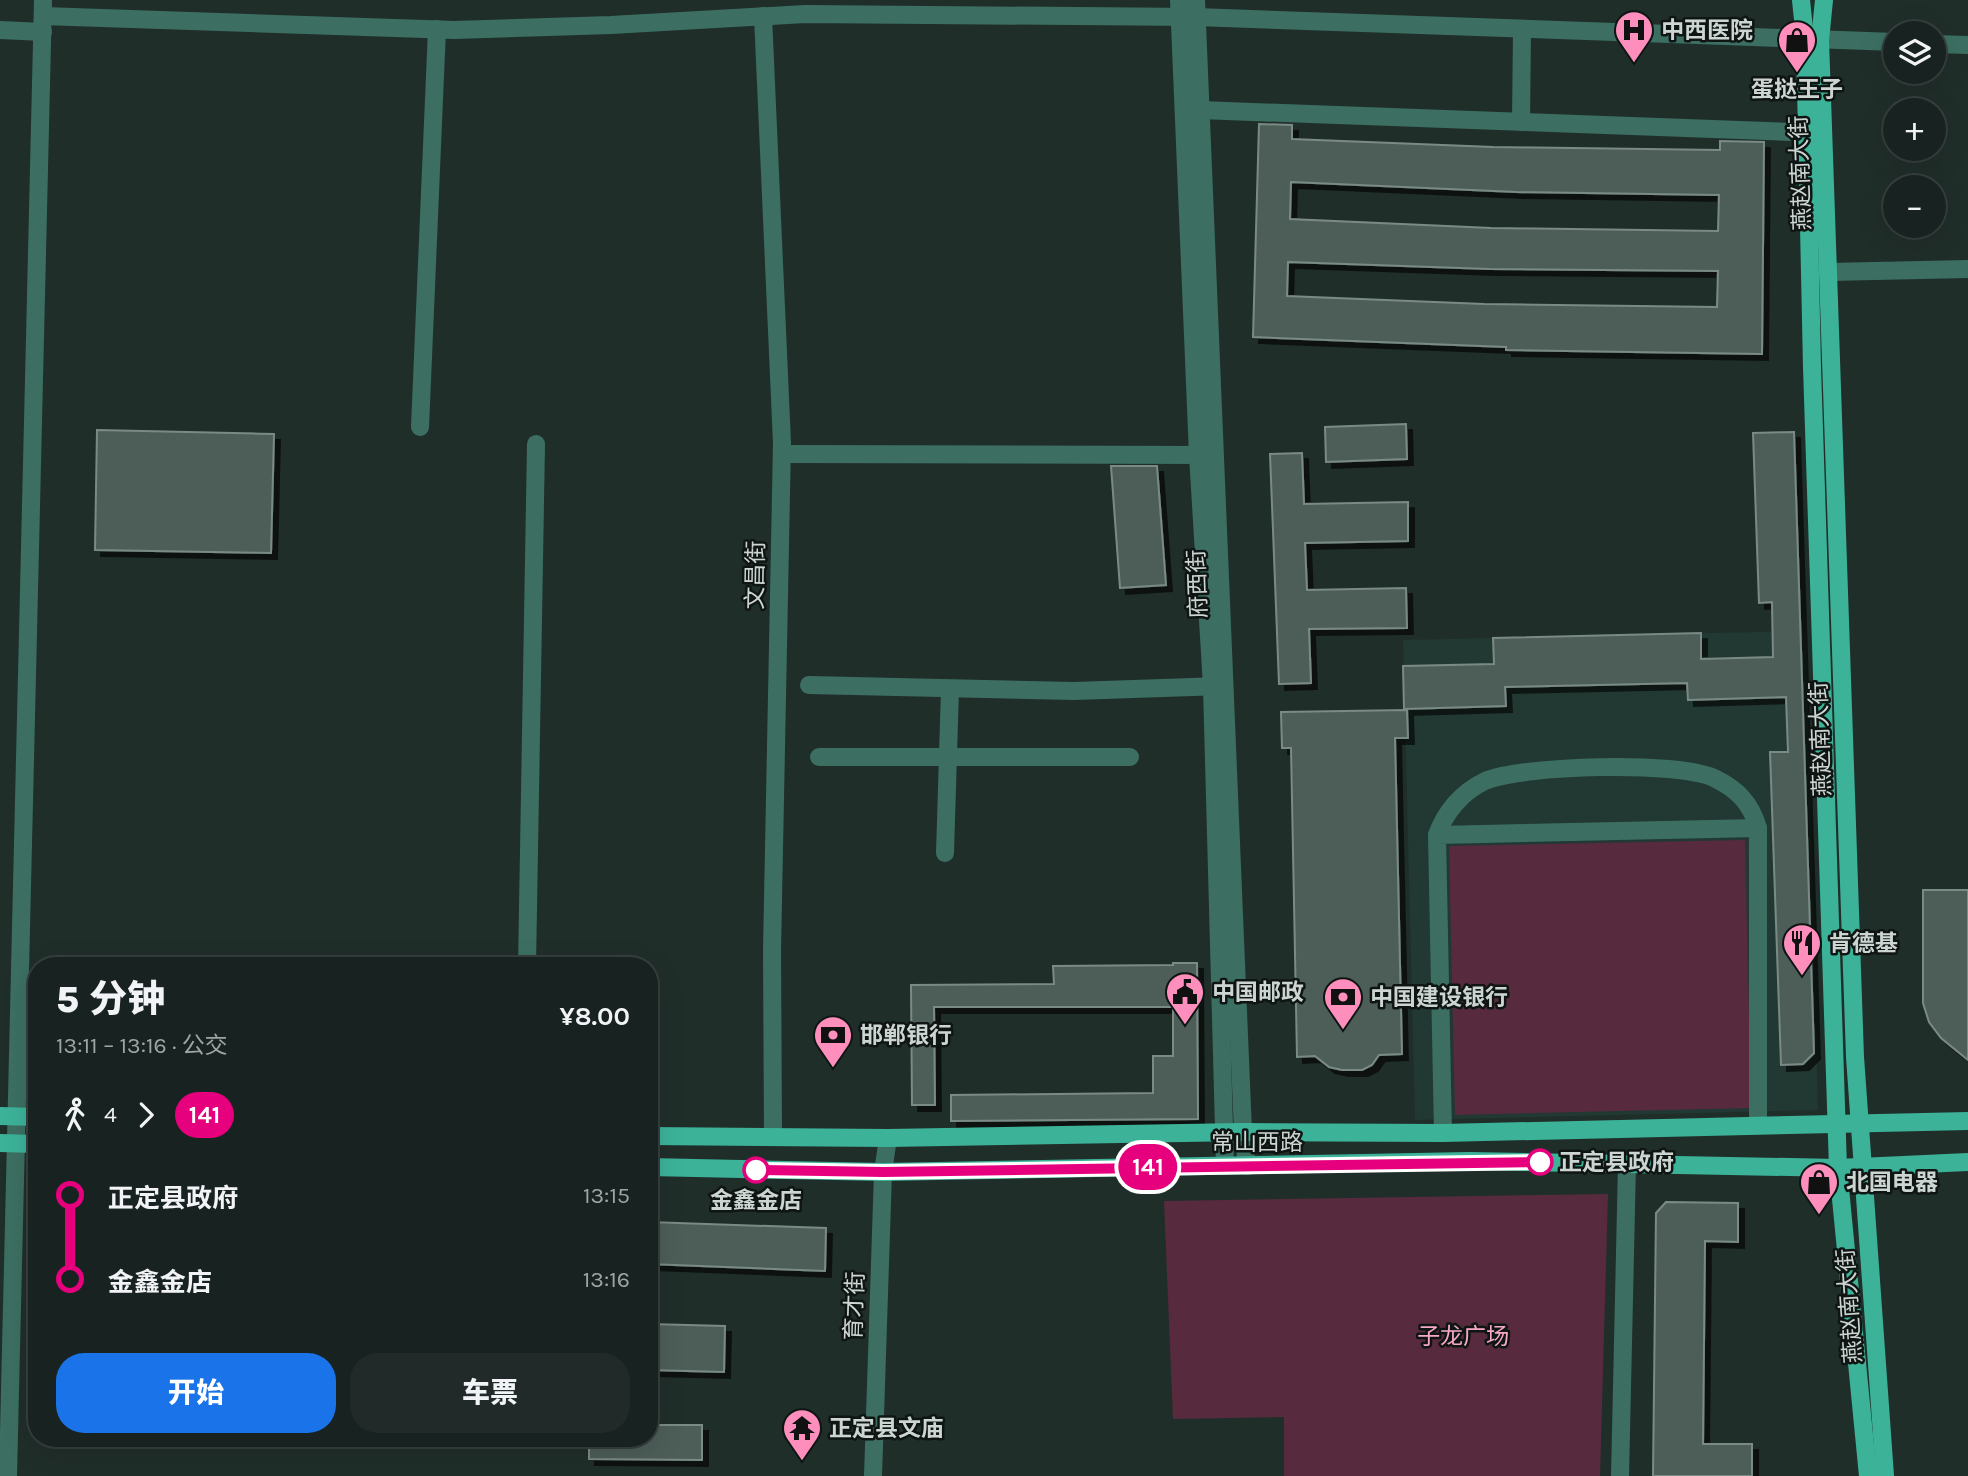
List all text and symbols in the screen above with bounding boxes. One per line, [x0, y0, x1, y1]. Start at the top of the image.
hospital icon: 中西医院 [1613, 9, 1655, 64]
place label: 中西医院 [1661, 17, 1753, 44]
shop icon: 蛋挞王子 [1776, 19, 1818, 74]
map controls [1883, 21, 1946, 238]
button: layers [1883, 21, 1946, 84]
place label: 蛋挞王子 [1751, 76, 1843, 103]
button: + [1883, 98, 1946, 161]
street label: 燕赵南大街 [1785, 115, 1816, 231]
button: − [1883, 175, 1946, 238]
street label: 文昌街 [741, 540, 770, 610]
street label: 府西街 [1183, 549, 1212, 619]
street label: 燕赵南大街 [1805, 681, 1836, 797]
restaurant icon: 肯德基 [1781, 922, 1823, 977]
place label: 肯德基 [1829, 930, 1898, 957]
public building icon: 中国邮政 [1164, 971, 1206, 1026]
bank icon: 中国建设银行 [1322, 976, 1364, 1031]
text: 5 分钟 [56, 977, 165, 1022]
place label: 中国邮政 [1212, 979, 1304, 1006]
place label: 中国建设银行 [1370, 984, 1508, 1011]
text: ¥8.00 [559, 1001, 630, 1032]
bank icon: 邯郸银行 [812, 1014, 854, 1069]
place label: 邯郸银行 [860, 1022, 952, 1049]
text: 13:11 – 13:16 · 公交 [56, 1032, 228, 1059]
icon: walk [56, 1096, 94, 1134]
icon: forward [127, 1096, 165, 1134]
text: 4 [104, 1101, 117, 1128]
text: 141 [189, 1101, 220, 1129]
street label: 常山西路 [1211, 1129, 1303, 1156]
line badge: 141 [1108, 1144, 1188, 1190]
marker: 正定县政府 [1527, 1149, 1553, 1175]
place label: 正定县政府 [1559, 1149, 1674, 1176]
text: 141 [1132, 1153, 1164, 1181]
marker: 金鑫金店 [743, 1157, 769, 1183]
shop icon: 北国电器 [1798, 1161, 1840, 1216]
place label: 北国电器 [1846, 1169, 1938, 1196]
text: 13:15 [583, 1182, 630, 1209]
text: 正定县政府 [108, 1183, 238, 1214]
place label: 金鑫金店 [710, 1187, 802, 1214]
street label: 燕赵南大街 [1832, 1248, 1867, 1364]
text: 13:16 [583, 1266, 630, 1293]
text: 金鑫金店 [108, 1267, 212, 1298]
street label: 育才街 [840, 1271, 869, 1341]
park label: 子龙广场 [1417, 1323, 1509, 1350]
button: 开始 [56, 1353, 336, 1433]
button: 车票 [350, 1353, 630, 1433]
temple icon: 正定县文庙 [781, 1407, 823, 1462]
place label: 正定县文庙 [829, 1415, 944, 1442]

